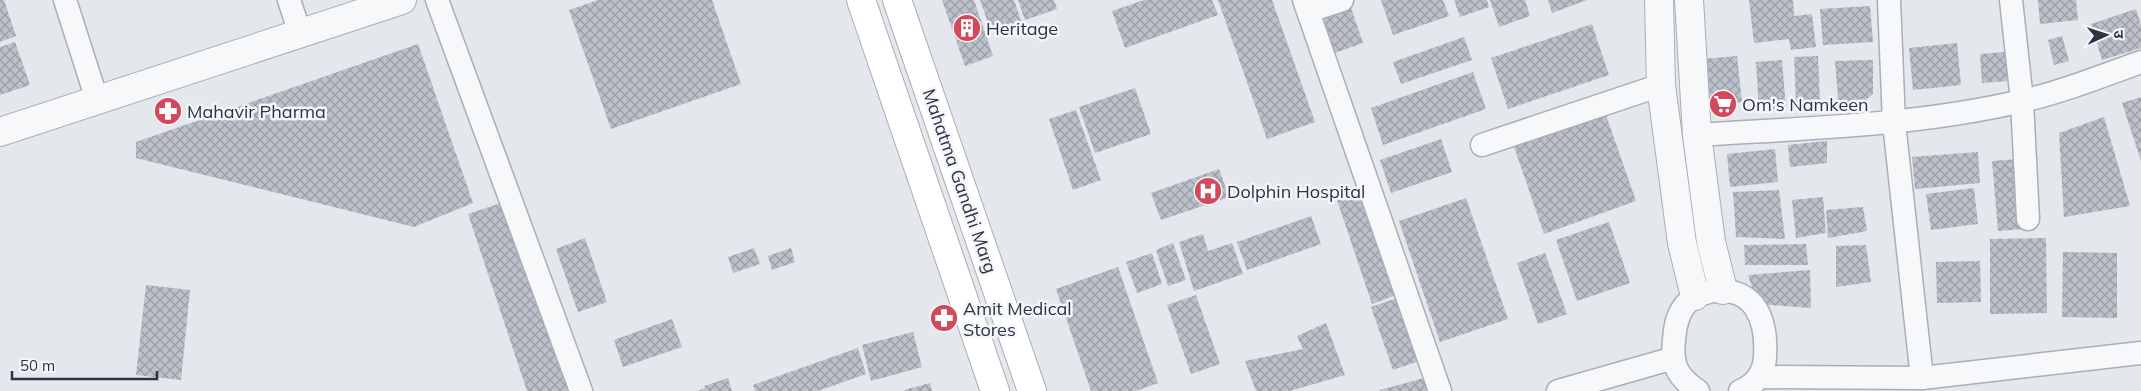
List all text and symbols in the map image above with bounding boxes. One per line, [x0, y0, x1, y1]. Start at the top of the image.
north arrow [2081, 10, 2131, 60]
building icon: Heritage [952, 13, 982, 43]
place label: Heritage [986, 17, 1058, 40]
text: उ [2110, 30, 2128, 40]
street label: Mahatma Gandhi Marg [918, 86, 1002, 276]
supermarket icon: Om's Namkeen [1708, 89, 1738, 119]
place label: Om's Namkeen [1742, 93, 1869, 116]
pharmacy icon: Mahavir Pharma [153, 96, 183, 126]
place label: Mahavir Pharma [187, 100, 326, 123]
hospital icon: Dolphin Hospital [1193, 176, 1223, 206]
place label: Dolphin Hospital [1227, 180, 1365, 203]
place label: Amit Medical Stores [963, 297, 1072, 341]
pharmacy icon: Amit Medical Stores [929, 303, 959, 333]
scale bar [12, 348, 158, 380]
text: 50 m [20, 356, 55, 375]

